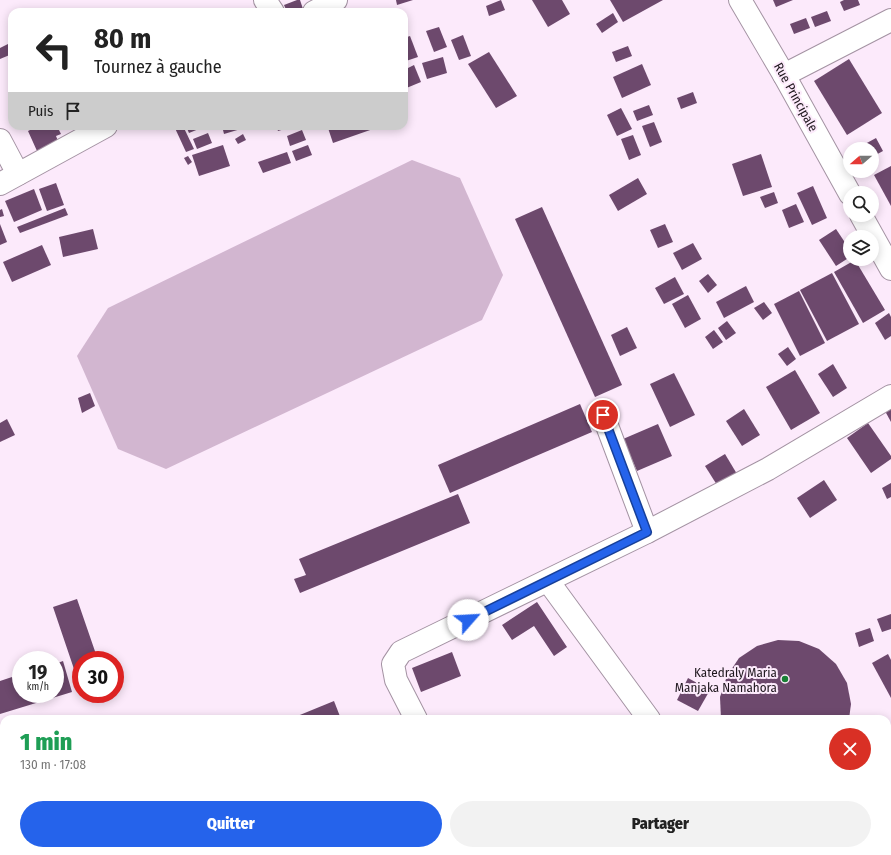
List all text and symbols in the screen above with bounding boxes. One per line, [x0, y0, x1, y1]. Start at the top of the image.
text: 80 m [94, 22, 151, 55]
icon: left [28, 24, 80, 76]
text: Tournez à gauche [94, 56, 222, 78]
street label: Rue Principale [771, 60, 821, 134]
icon: arrive [62, 100, 84, 122]
text: Puis [28, 102, 54, 120]
north arrow [843, 142, 879, 178]
map controls [843, 142, 879, 266]
button: search [843, 186, 879, 222]
button: layers [843, 230, 879, 266]
pin [586, 398, 620, 432]
icon: arrive [592, 404, 614, 426]
position arrow [447, 599, 489, 641]
speed limit sign: 30 [72, 651, 124, 703]
text: 19 [29, 660, 47, 684]
place label: Katedraly Maria Manjaka Namahora [675, 665, 777, 695]
marker: Katedraly Maria Manjaka Namahora [780, 674, 790, 684]
text: km/h [27, 681, 49, 693]
text: 1 min [20, 728, 72, 756]
button: close [829, 728, 871, 770]
text: 130 m · 17:08 [20, 757, 86, 772]
button: Quitter [20, 801, 442, 847]
button: Partager [450, 801, 871, 847]

